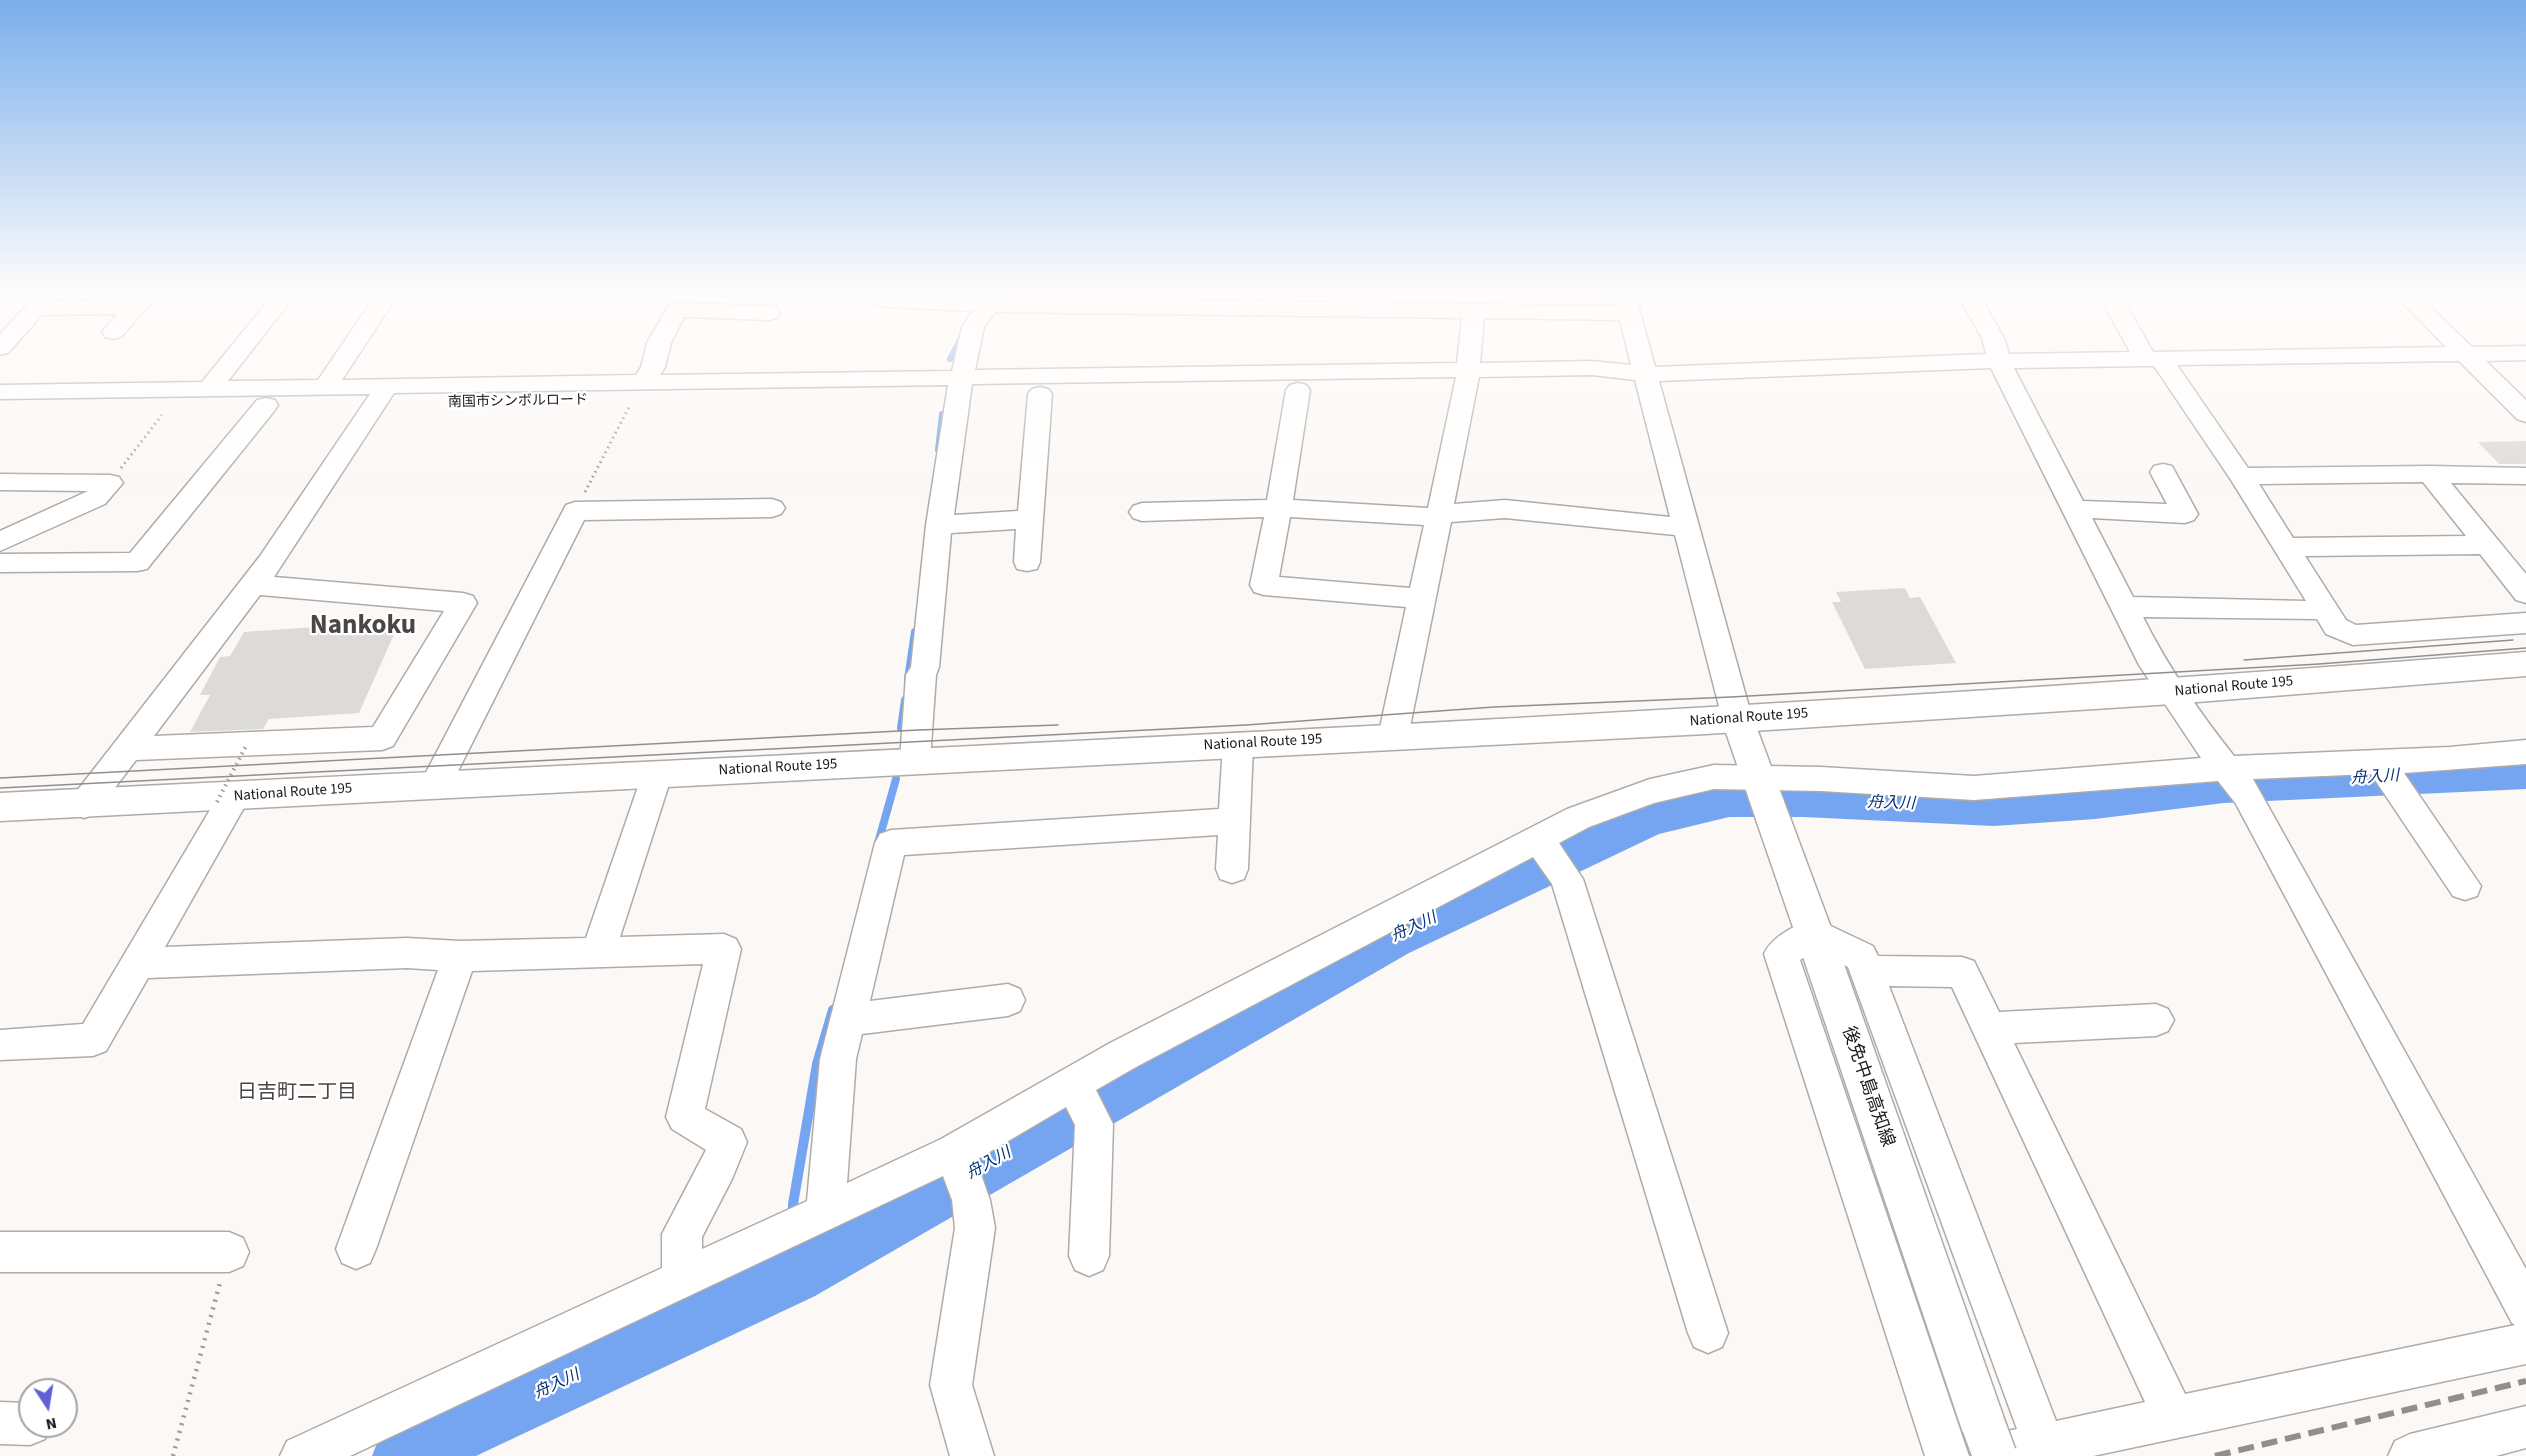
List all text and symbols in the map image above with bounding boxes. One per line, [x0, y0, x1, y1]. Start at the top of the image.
street label: 南国市シンボルロード [448, 392, 588, 412]
district label: Nankoku [310, 611, 416, 643]
street label: National Route 195 [2174, 673, 2294, 701]
street label: National Route 195 [1689, 705, 1809, 731]
street label: National Route 195 [1203, 731, 1323, 755]
street label: National Route 195 [718, 756, 838, 780]
water label: 舟入川 [2351, 767, 2399, 789]
street label: National Route 195 [233, 780, 353, 806]
water label: 舟入川 [1867, 794, 1915, 814]
water label: 舟入川 [1388, 909, 1440, 947]
street label: 後免中島高知線 [1836, 1024, 1898, 1150]
district label: 日吉町二丁目 [237, 1082, 357, 1106]
water label: 舟入川 [963, 1144, 1015, 1184]
water label: 舟入川 [531, 1366, 583, 1404]
north arrow [18, 1378, 78, 1438]
text: N [44, 1412, 59, 1436]

